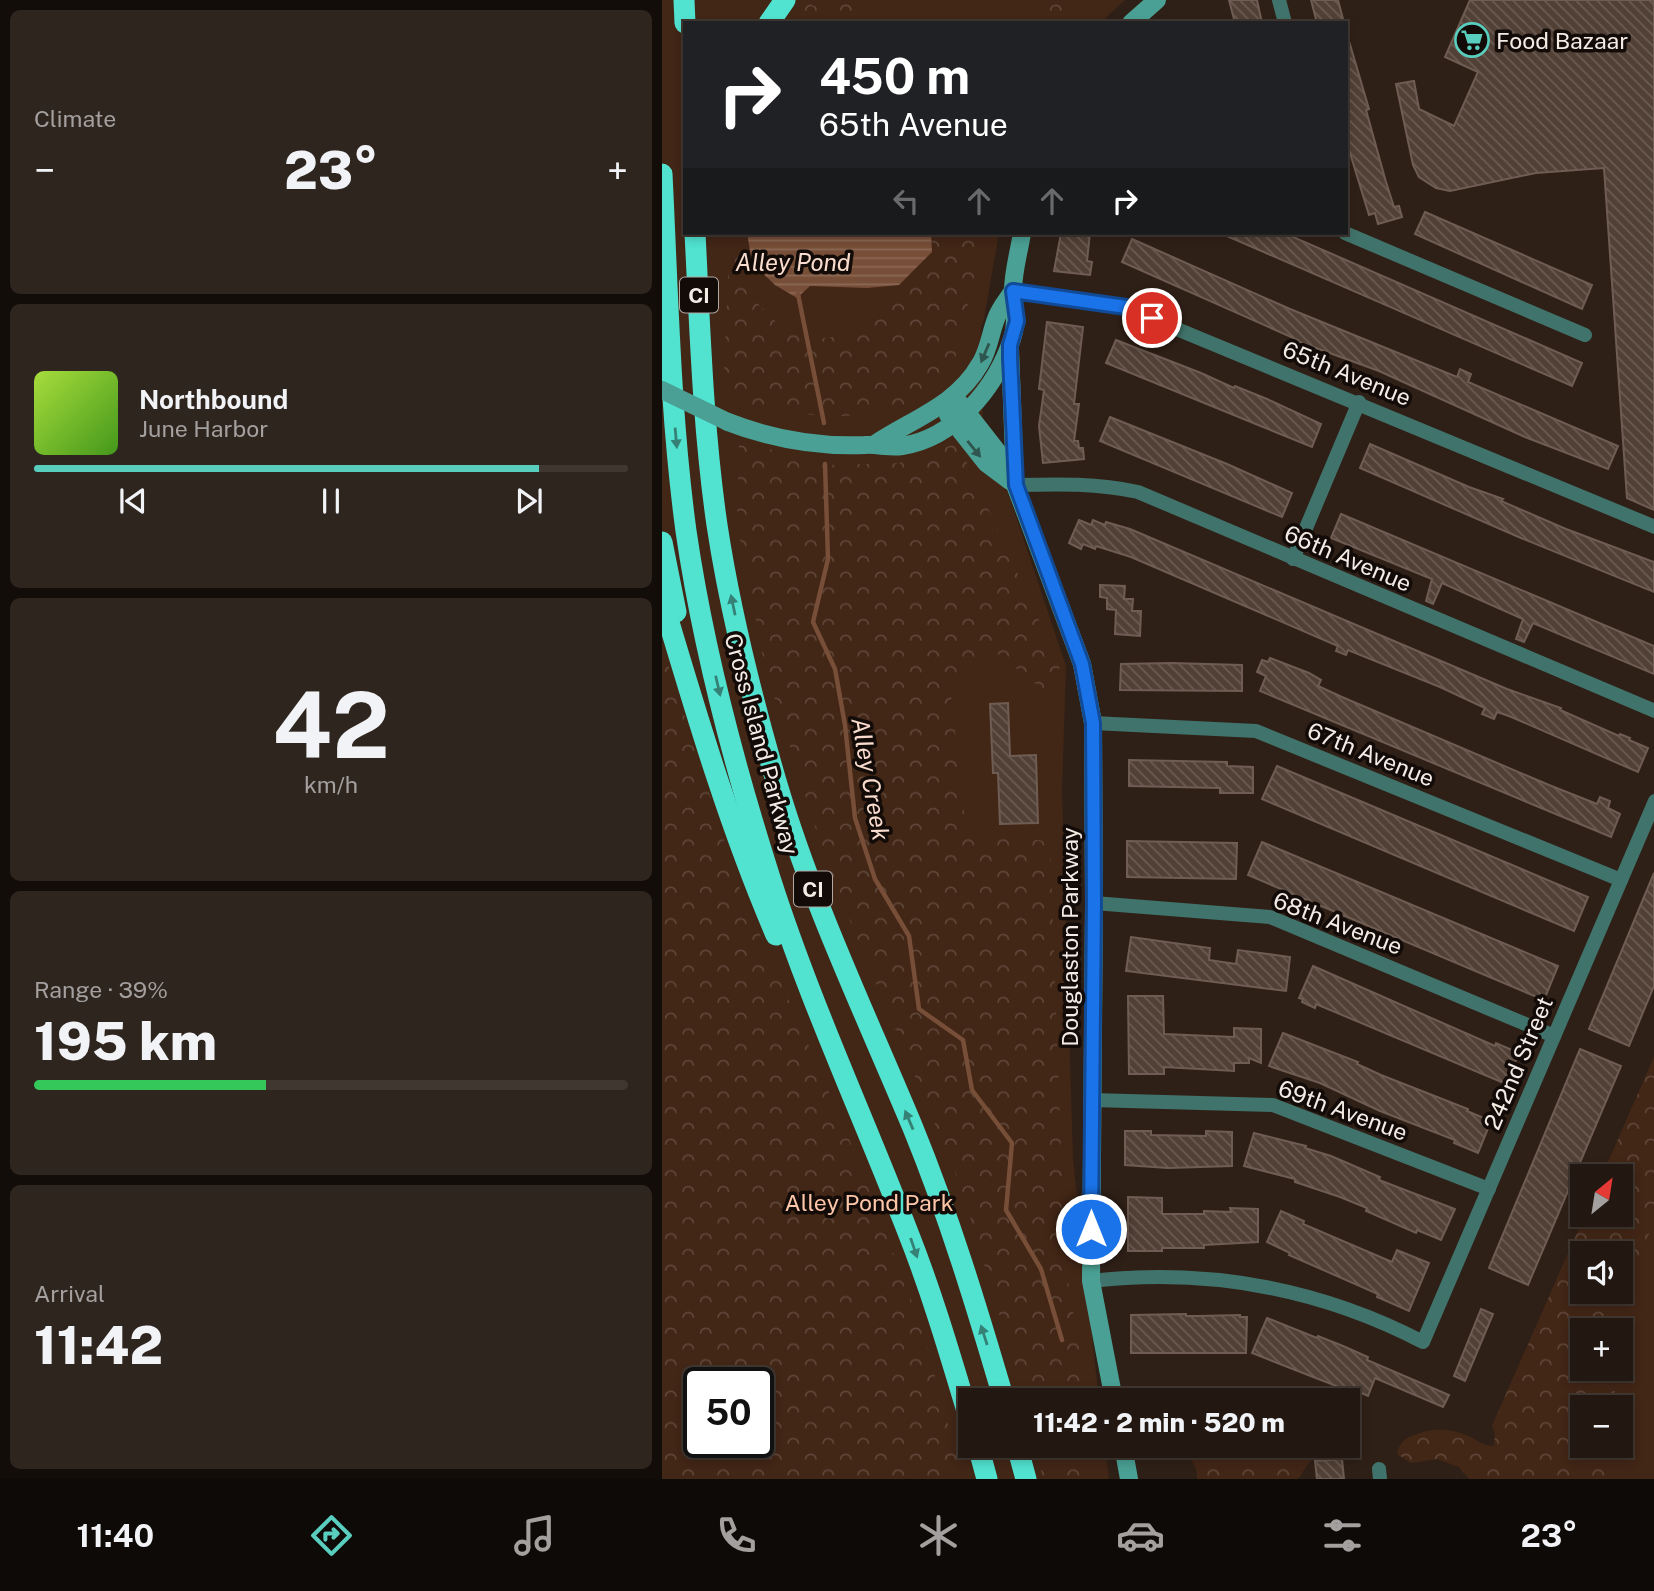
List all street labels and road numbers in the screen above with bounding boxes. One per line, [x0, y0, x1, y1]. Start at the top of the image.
road number: CI [680, 278, 718, 312]
street label: 65th Avenue [1279, 335, 1415, 411]
street label: 66th Avenue [1280, 519, 1416, 597]
street label: Cross Island Parkway [719, 630, 805, 858]
street label: 67th Avenue [1304, 716, 1438, 792]
street label: Douglaston Parkway [1056, 827, 1083, 1047]
road number: CI [794, 872, 832, 906]
street label: 68th Avenue [1270, 886, 1406, 960]
street label: 242nd Street [1478, 993, 1558, 1133]
street label: 69th Avenue [1275, 1074, 1411, 1146]

